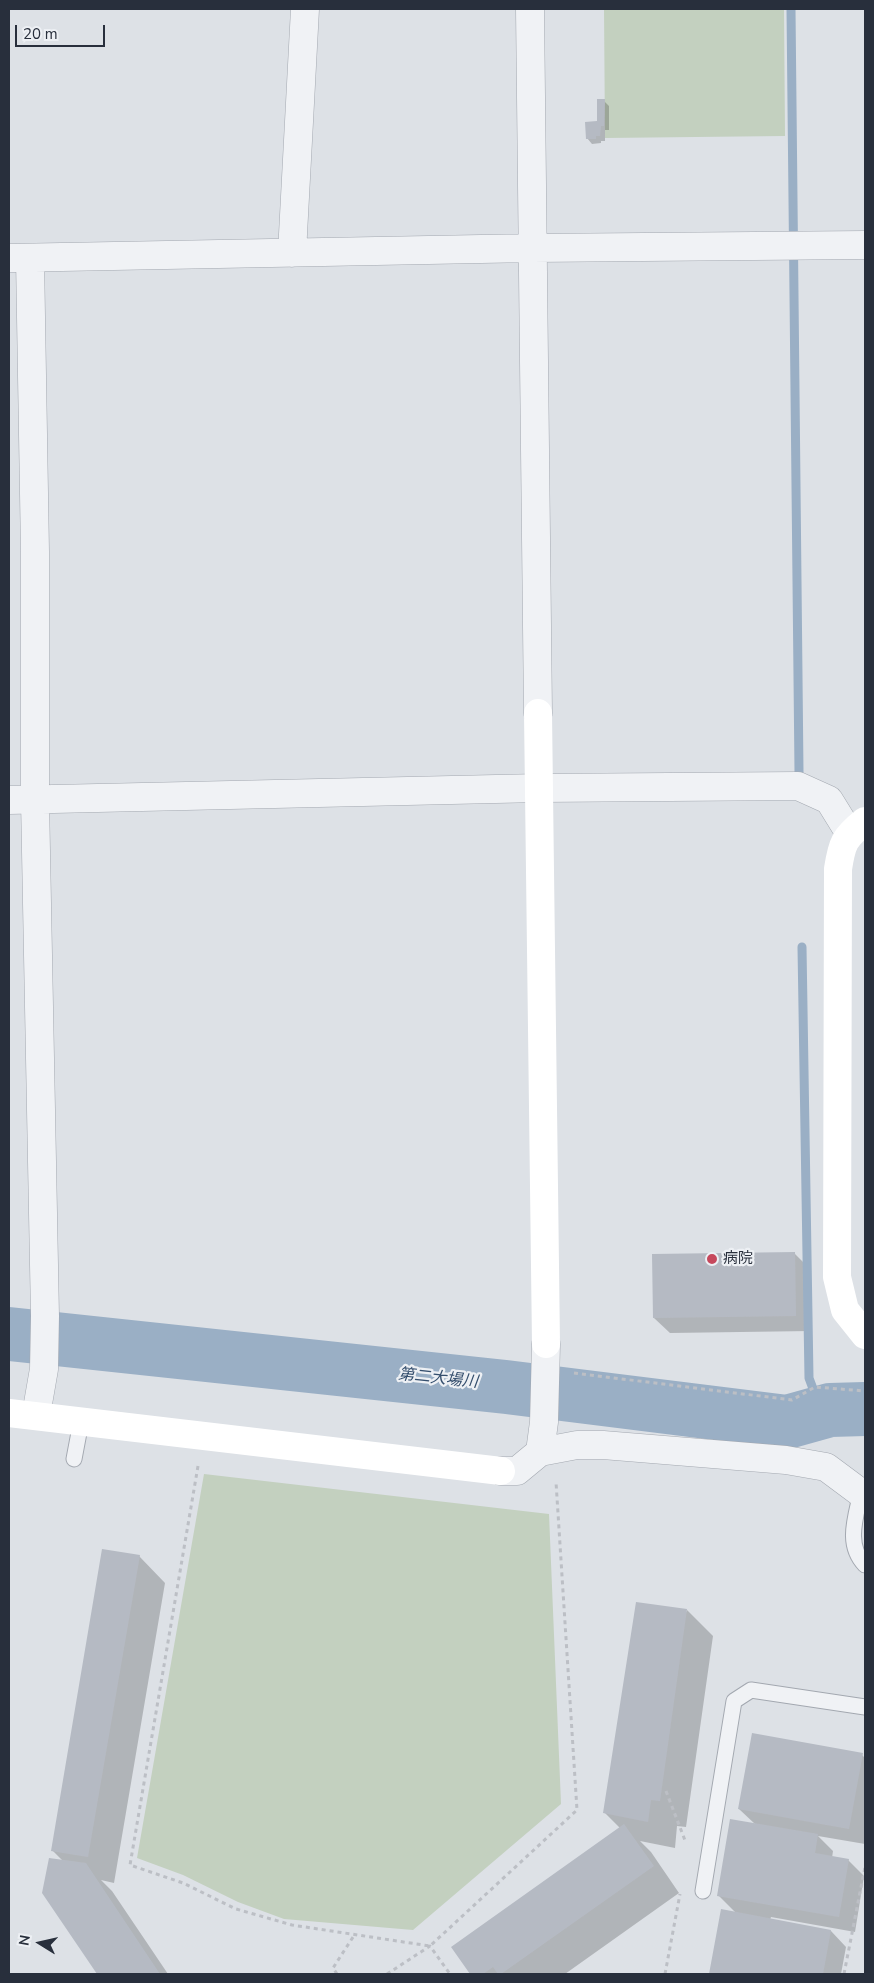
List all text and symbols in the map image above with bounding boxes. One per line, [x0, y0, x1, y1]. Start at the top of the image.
scale bar [18, 15, 108, 47]
text: 20 m [23, 24, 58, 44]
place label: 病院 [723, 1250, 753, 1268]
marker: 病院 [705, 1252, 719, 1266]
water label: 第二大場川 [397, 1365, 479, 1393]
north arrow [15, 1918, 65, 1968]
text: N [14, 1934, 35, 1947]

